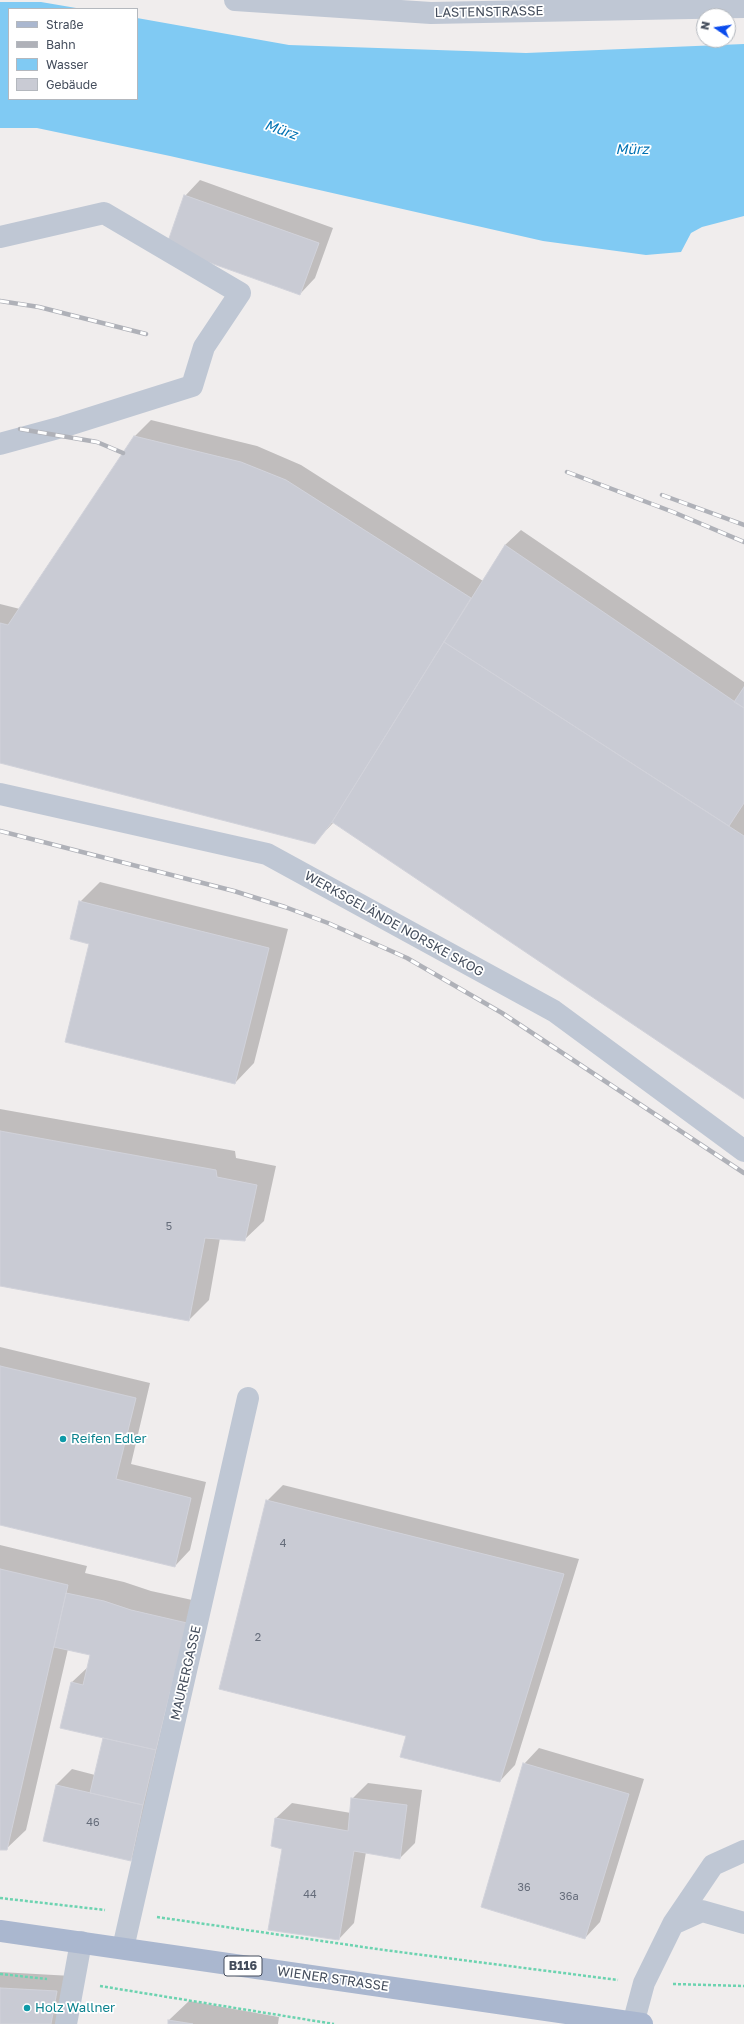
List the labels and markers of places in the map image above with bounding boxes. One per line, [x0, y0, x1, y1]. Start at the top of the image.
place label: Reifen Edler [71, 1431, 147, 1447]
marker: Reifen Edler [58, 1434, 68, 1444]
place label: Holz Wallner [35, 2000, 115, 2016]
marker: Holz Wallner [22, 2003, 32, 2013]

